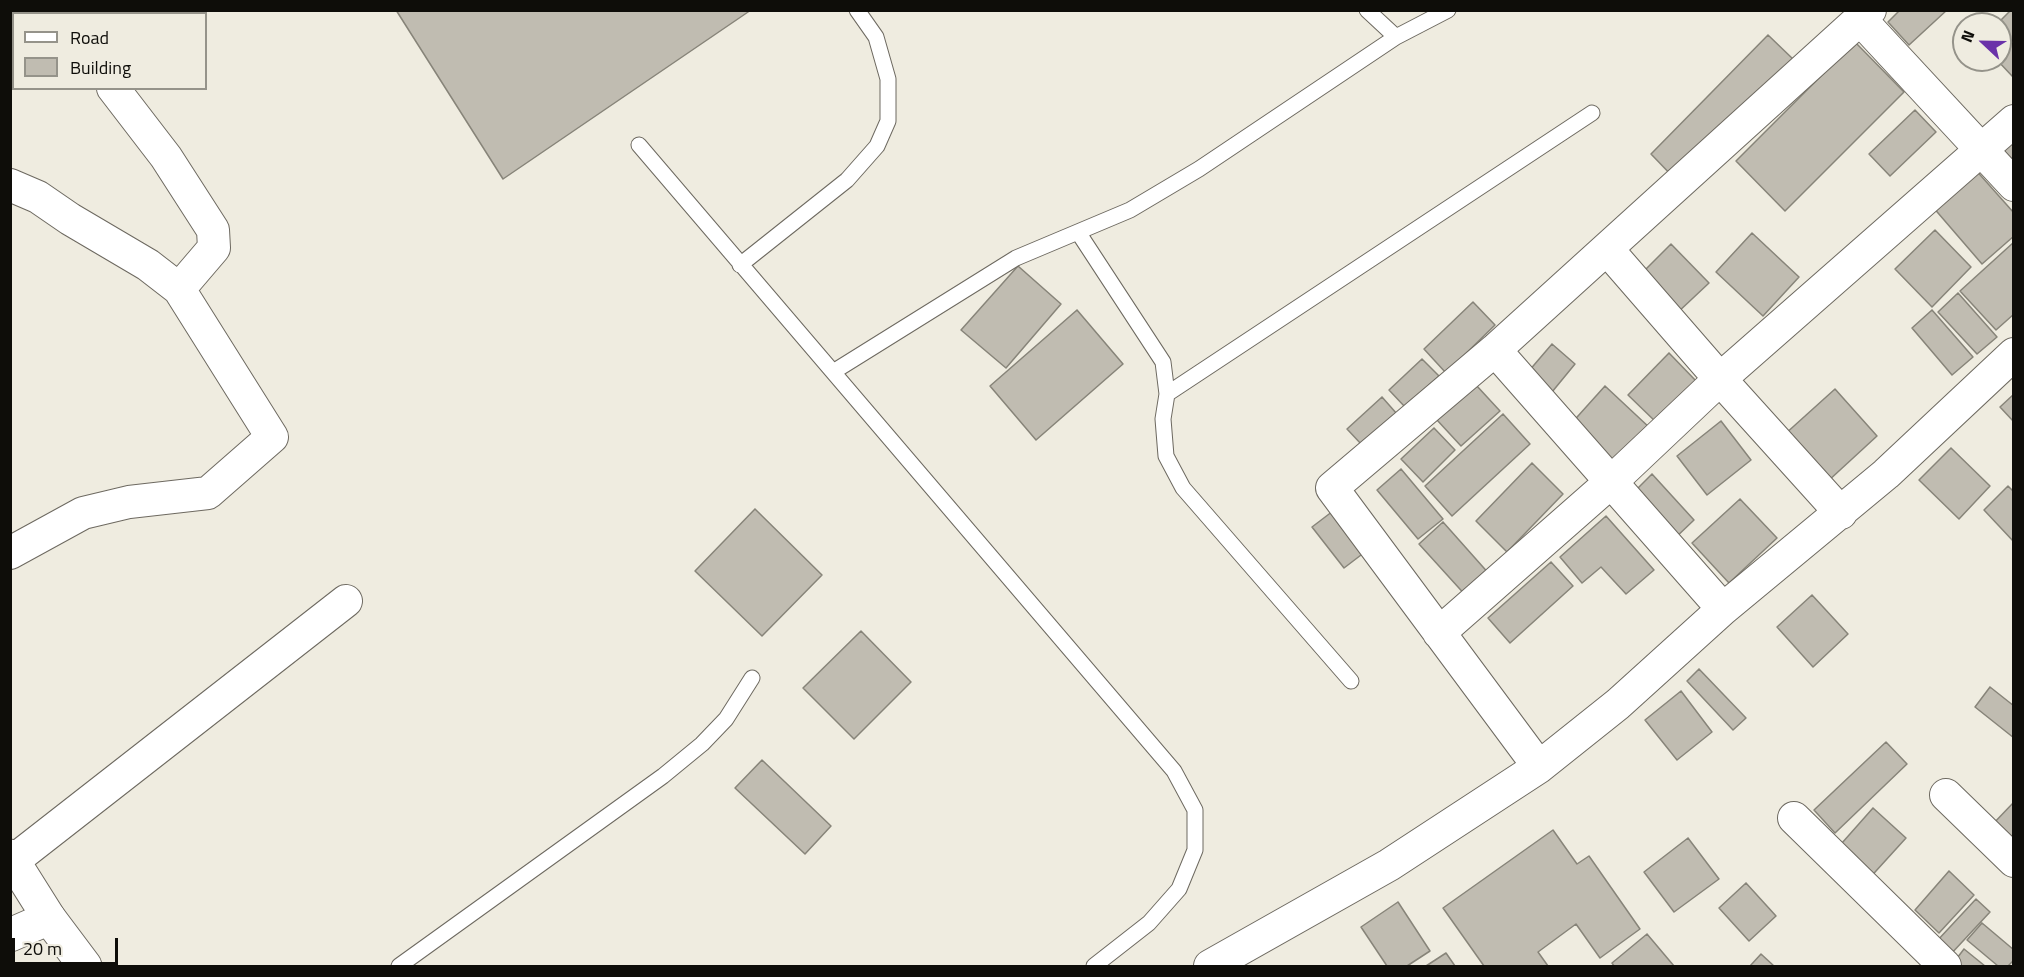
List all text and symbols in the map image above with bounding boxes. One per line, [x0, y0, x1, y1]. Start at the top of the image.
legend [12, 12, 207, 90]
north arrow [1952, 12, 2012, 72]
text: Road [70, 24, 109, 51]
text: N [1954, 26, 1980, 46]
text: Building [70, 54, 131, 81]
scale bar [15, 926, 122, 964]
text: 20 m [23, 935, 62, 962]

